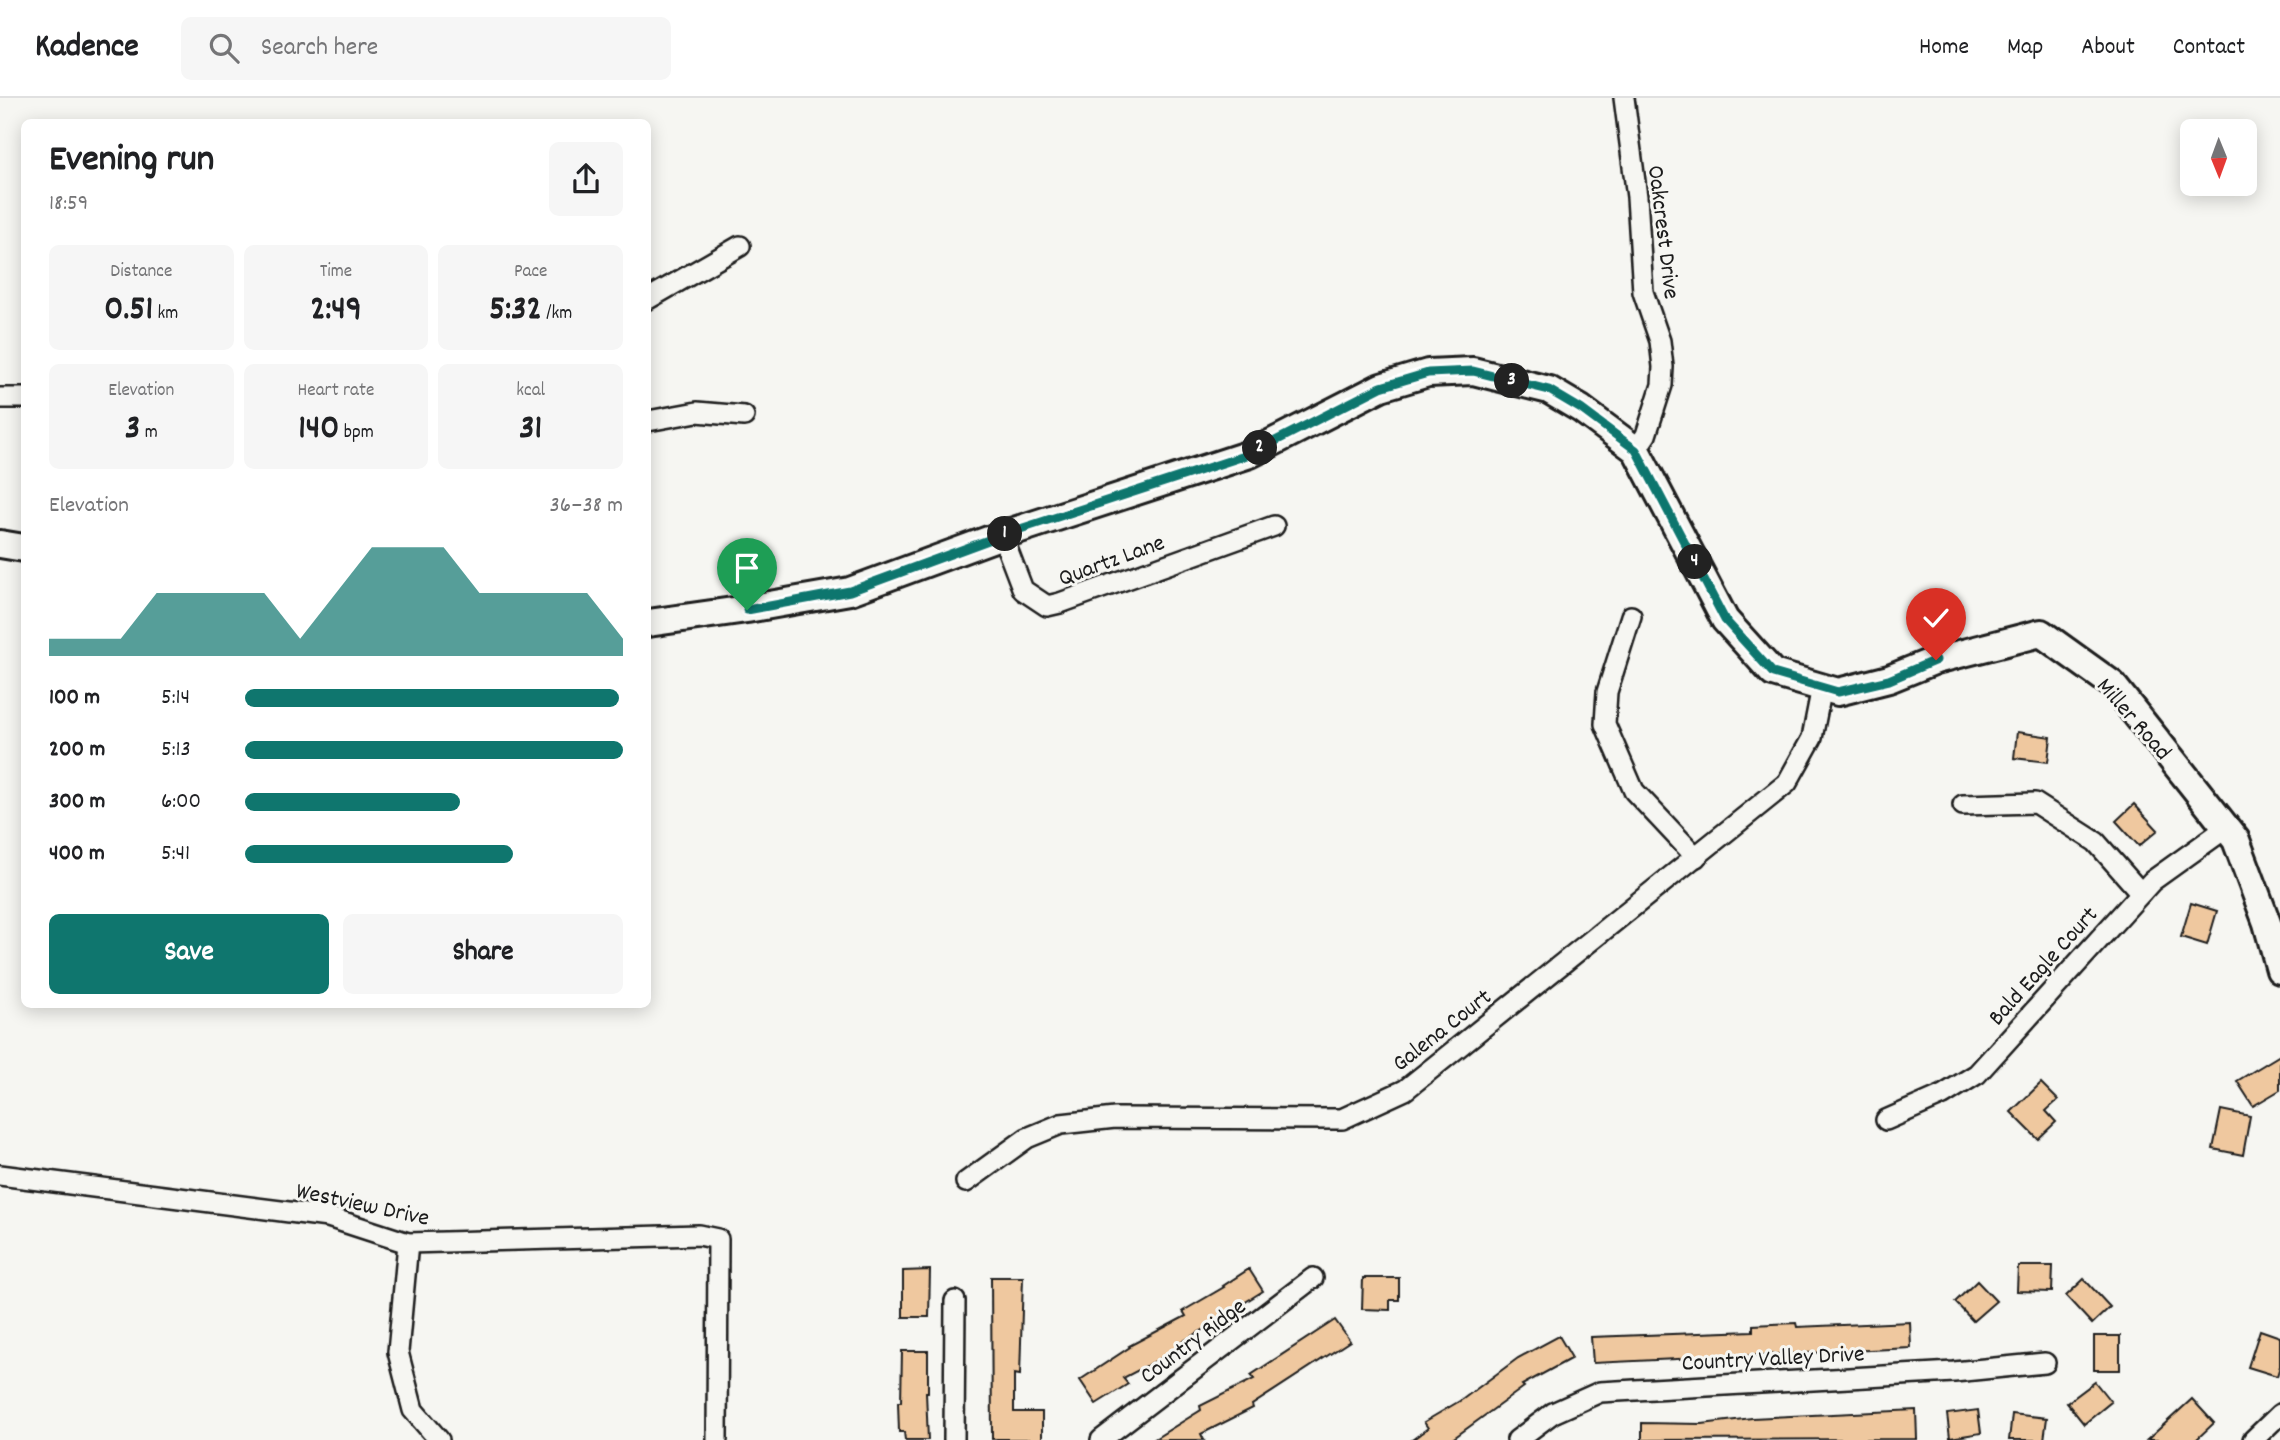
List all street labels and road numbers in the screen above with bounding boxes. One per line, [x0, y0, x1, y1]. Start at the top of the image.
street label: Oakcrest Drive [1637, 163, 1687, 301]
street label: Quartz Lane [1054, 527, 1170, 597]
street label: Miller Road [2087, 671, 2178, 769]
street label: Bald Eagle Court [1981, 900, 2107, 1034]
street label: Galena Court [1386, 982, 1500, 1081]
street label: Westview Drive [293, 1175, 432, 1237]
street label: Country Ridge [1134, 1291, 1254, 1394]
street label: Country Valley Drive [1681, 1338, 1866, 1382]

